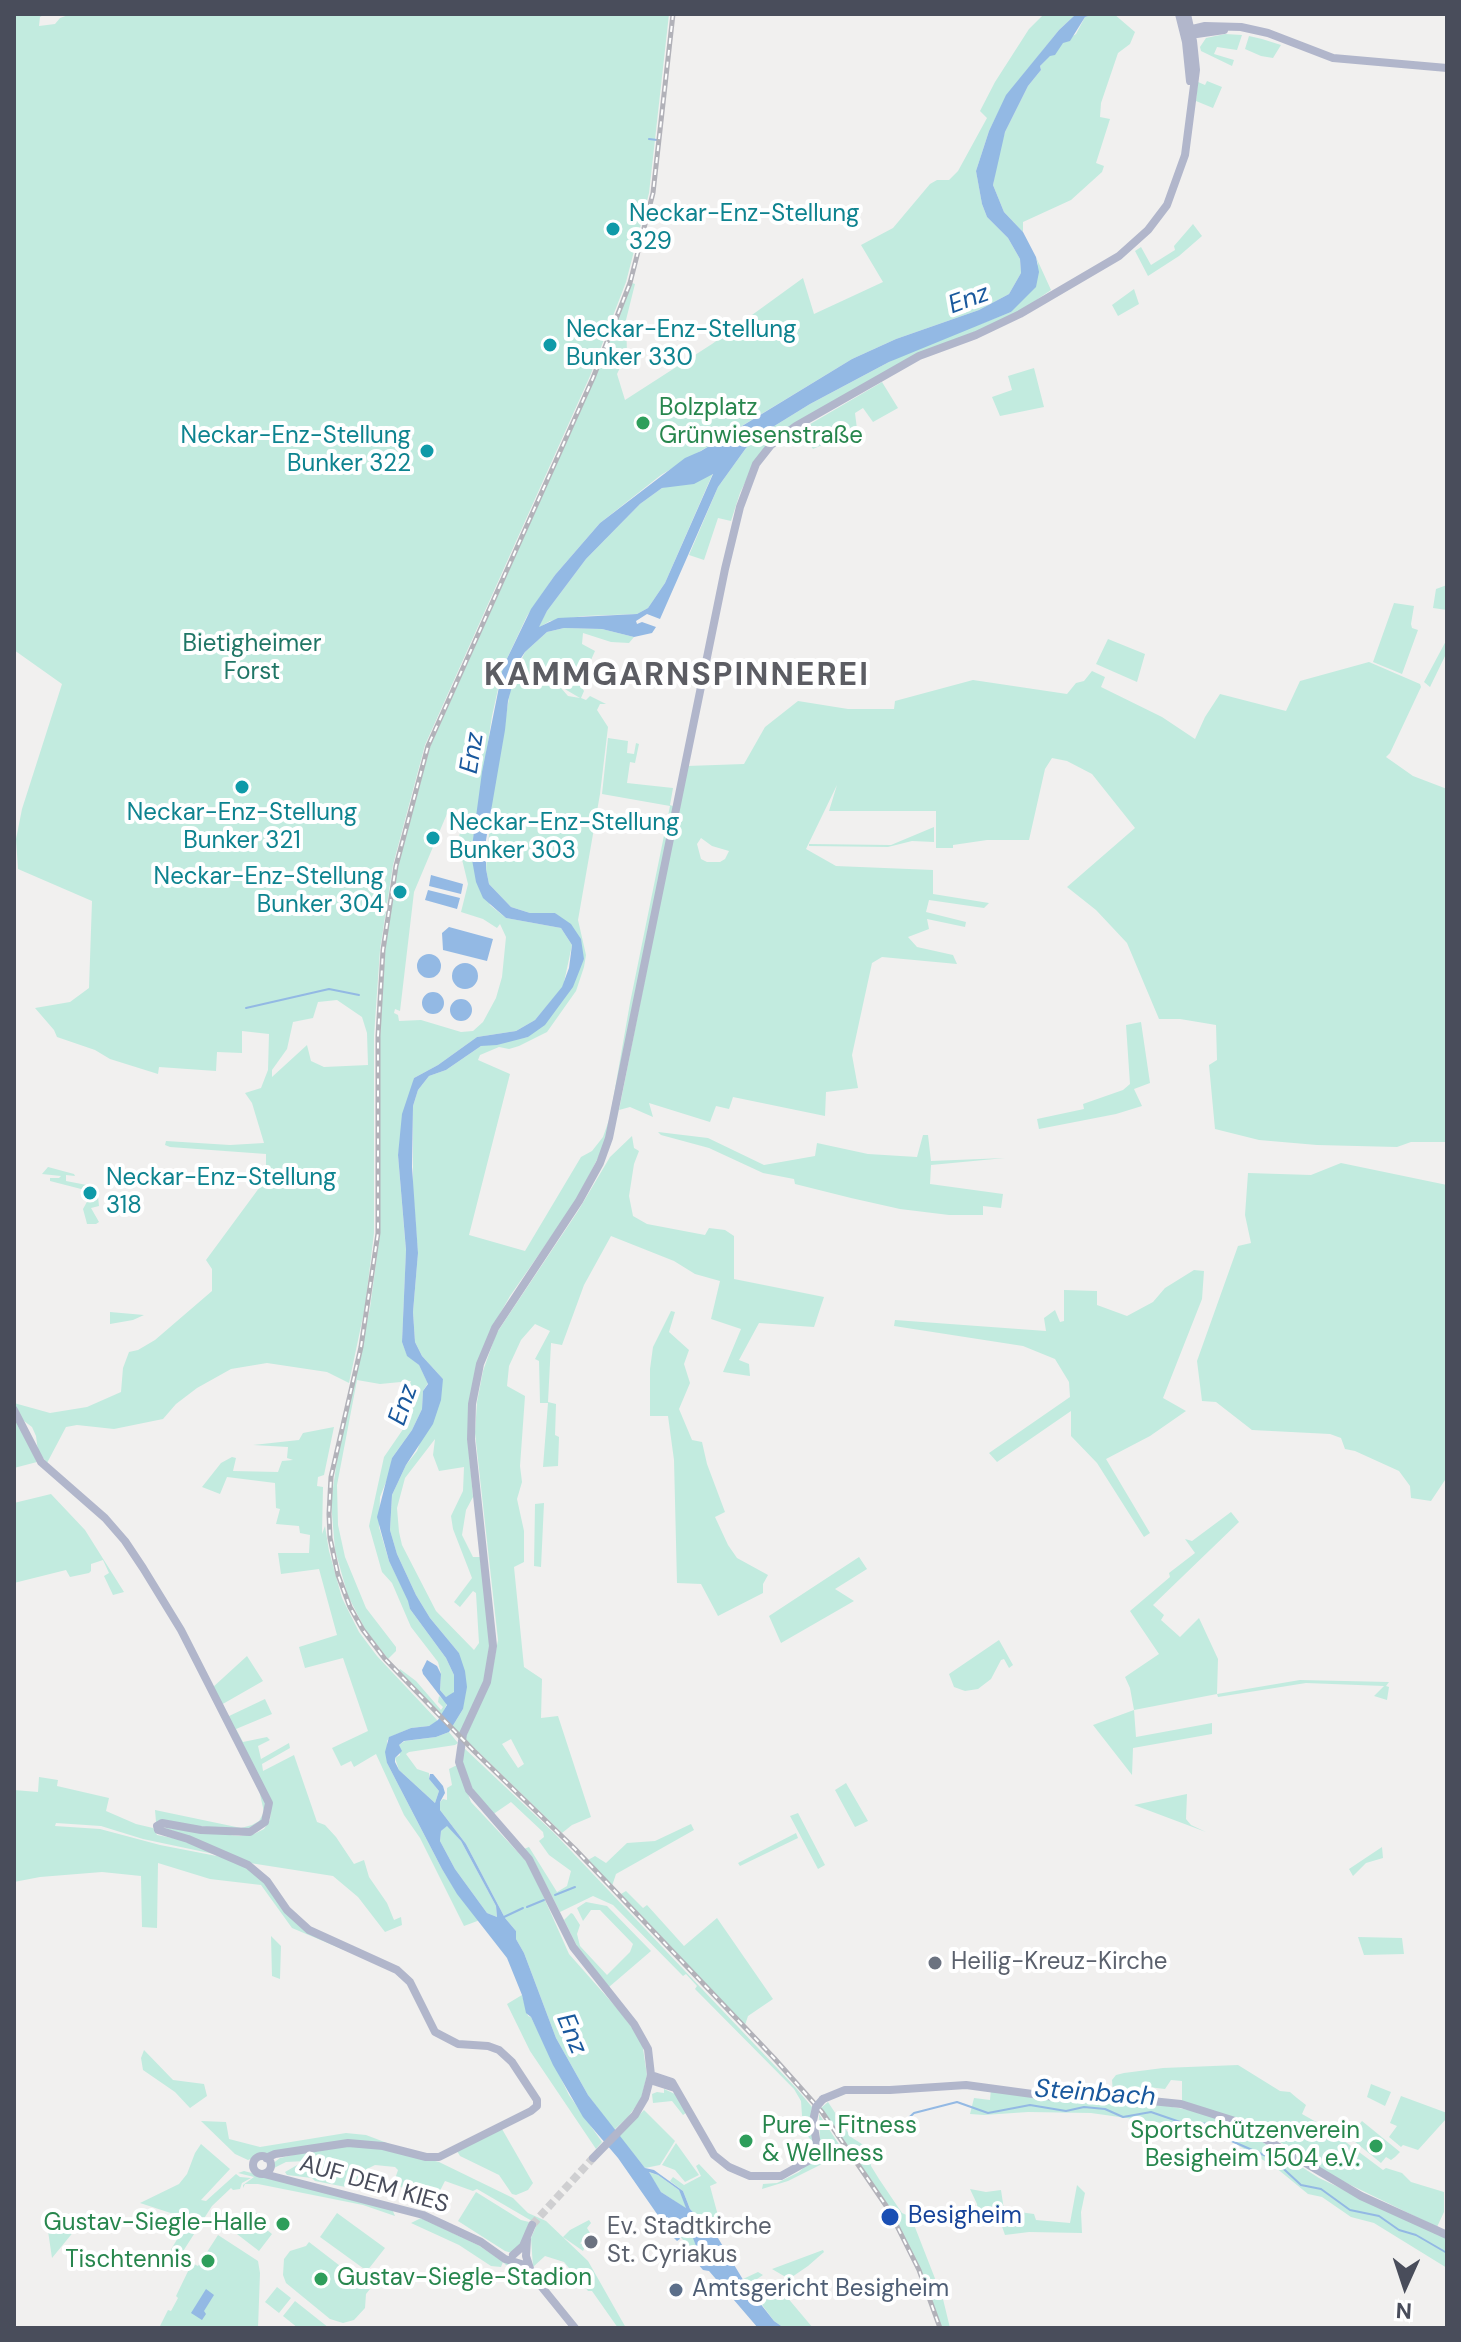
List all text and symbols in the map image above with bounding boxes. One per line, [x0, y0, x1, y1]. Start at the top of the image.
place label: Neckar-Enz-Stellung 329 [629, 201, 859, 257]
marker: Neckar-Enz-Stellung 329 [604, 220, 622, 238]
water label: Enz [944, 278, 994, 322]
place label: Neckar-Enz-Stellung Bunker 330 [566, 317, 796, 373]
marker: Neckar-Enz-Stellung Bunker 330 [541, 336, 559, 354]
place label: Bolzplatz Grünwiesenstraße [659, 395, 863, 451]
marker: Bolzplatz Grünwiesenstraße [634, 414, 652, 432]
place label: Neckar-Enz-Stellung Bunker 322 [181, 423, 411, 479]
marker: Neckar-Enz-Stellung Bunker 322 [418, 442, 436, 460]
park label: Bietigheimer Forst [182, 631, 322, 687]
district label: KAMMGARNSPINNEREI [484, 658, 870, 696]
water label: Enz [454, 730, 492, 776]
marker: Neckar-Enz-Stellung Bunker 321 [233, 778, 251, 796]
place label: Neckar-Enz-Stellung Bunker 321 [127, 800, 357, 856]
place label: Neckar-Enz-Stellung Bunker 303 [449, 810, 679, 866]
marker: Neckar-Enz-Stellung Bunker 303 [424, 829, 442, 847]
place label: Neckar-Enz-Stellung Bunker 304 [154, 864, 384, 920]
marker: Neckar-Enz-Stellung Bunker 304 [391, 883, 409, 901]
place label: Neckar-Enz-Stellung 318 [106, 1165, 336, 1221]
marker: Neckar-Enz-Stellung 318 [81, 1184, 99, 1202]
water label: Enz [383, 1380, 425, 1430]
place label: Heilig-Kreuz-Kirche [951, 1949, 1167, 1977]
marker: Heilig-Kreuz-Kirche [926, 1954, 944, 1972]
water label: Enz [549, 2009, 593, 2059]
water label: Steinbach [1033, 2074, 1157, 2114]
place label: Pure - Fitness & Wellness [762, 2113, 917, 2169]
place label: Sportschützenverein Besigheim 1504 e.V. [1130, 2118, 1360, 2174]
marker: Pure - Fitness & Wellness [737, 2132, 755, 2150]
marker: Sportschützenverein Besigheim 1504 e.V. [1367, 2137, 1385, 2155]
street label: AUF DEM KIES [296, 2150, 452, 2220]
place label: Besigheim [908, 2203, 1022, 2231]
marker: Besigheim [879, 2206, 901, 2228]
place label: Gustav-Siegle-Halle [44, 2210, 267, 2238]
place label: Ev. Stadtkirche St. Cyriakus [607, 2214, 772, 2270]
marker: Gustav-Siegle-Halle [274, 2215, 292, 2233]
marker: Ev. Stadtkirche St. Cyriakus [582, 2233, 600, 2251]
north arrow [1365, 2246, 1445, 2326]
place label: Tischtennis [65, 2247, 192, 2275]
marker: Tischtennis [199, 2252, 217, 2270]
place label: Gustav-Siegle-Stadion [337, 2265, 592, 2293]
marker: Gustav-Siegle-Stadion [312, 2270, 330, 2288]
place label: Amtsgericht Besigheim [692, 2276, 949, 2304]
marker: Amtsgericht Besigheim [667, 2281, 685, 2299]
text: N [1395, 2296, 1412, 2325]

